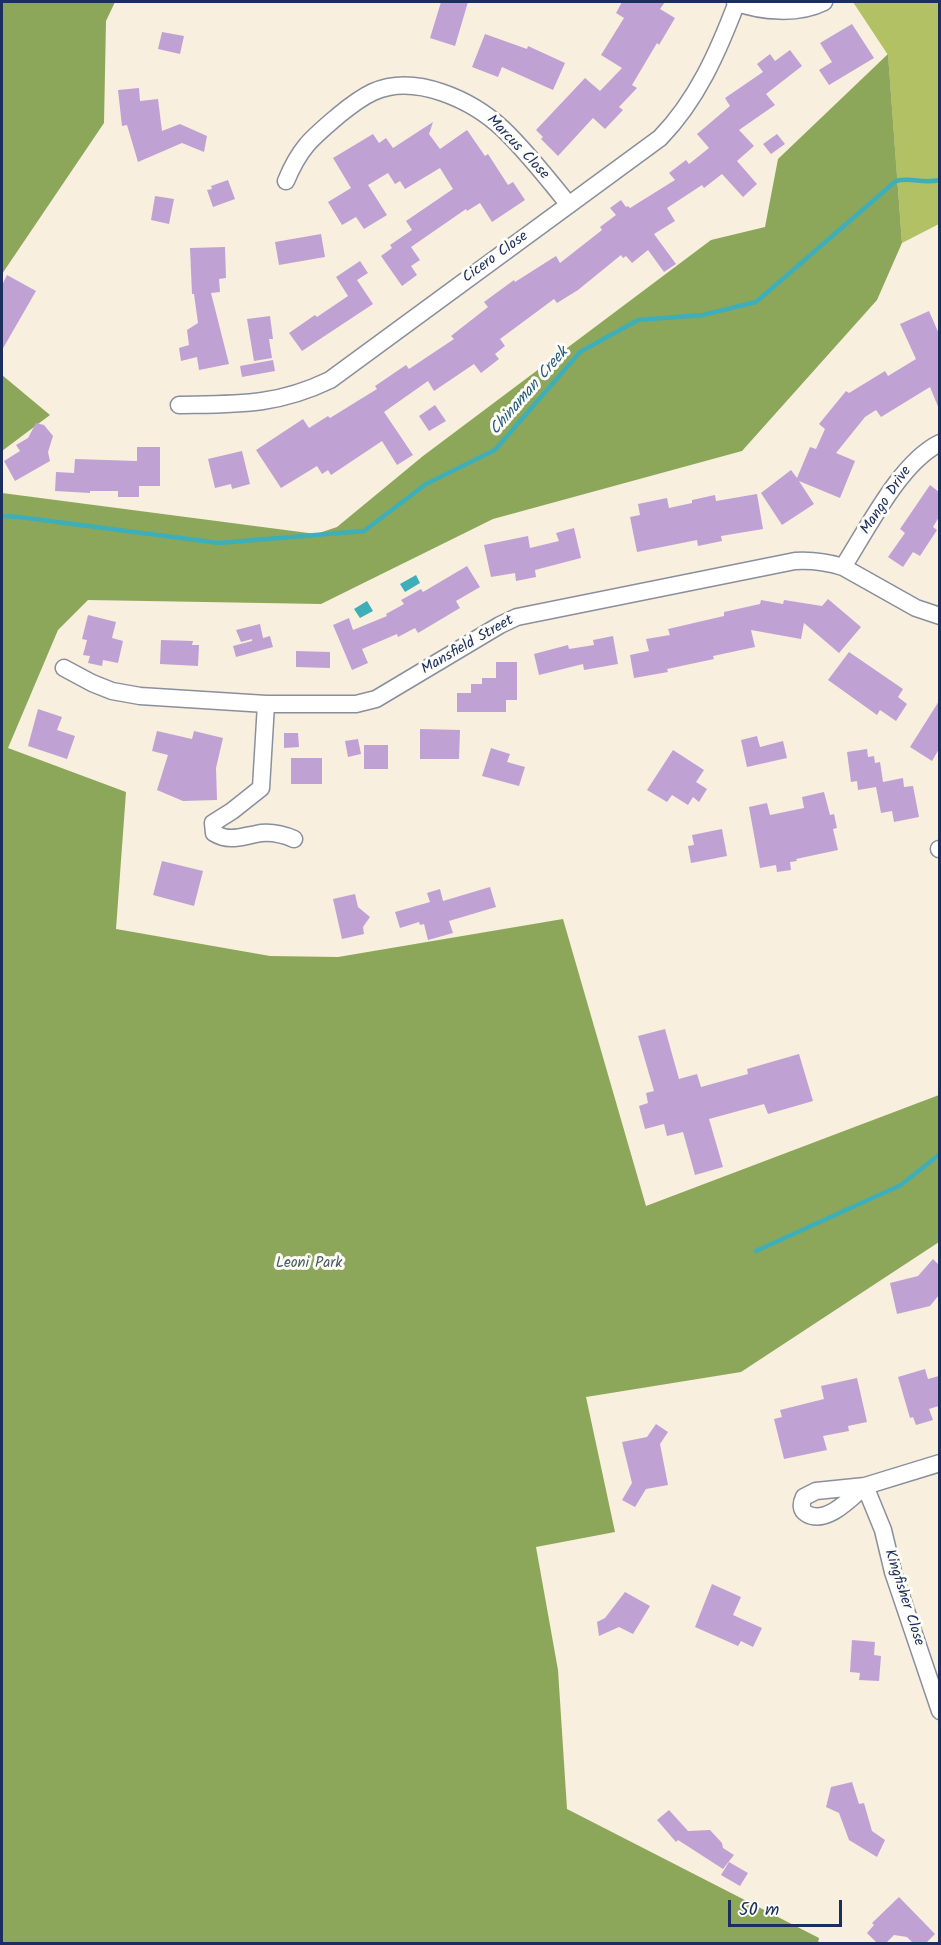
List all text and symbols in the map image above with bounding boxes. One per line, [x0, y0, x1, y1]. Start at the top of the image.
street label: Marcus Close [482, 112, 552, 184]
street label: Cicero Close [460, 228, 532, 288]
water label: Chinaman Creek [487, 344, 573, 440]
street label: Mango Drive [858, 464, 916, 538]
street label: Mansfield Street [419, 612, 517, 680]
park label: Leoni Park [276, 1255, 342, 1273]
street label: Kingfisher Close [879, 1548, 927, 1648]
scale bar [731, 1888, 845, 1926]
text: 50 m [739, 1896, 779, 1925]

